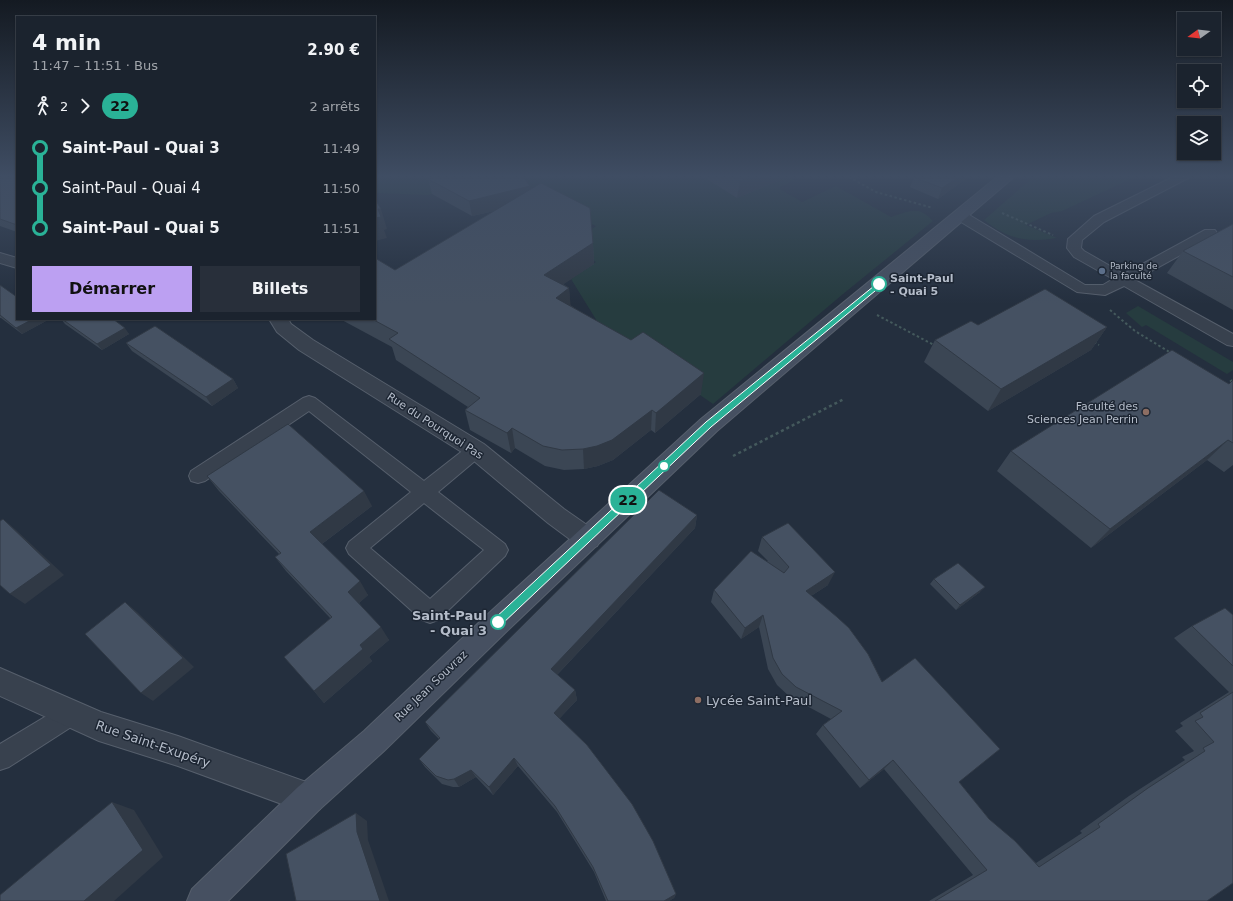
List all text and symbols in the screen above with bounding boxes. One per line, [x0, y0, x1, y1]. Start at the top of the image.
north arrow [1177, 12, 1221, 56]
map controls [1177, 12, 1221, 160]
text: 4 min [32, 30, 101, 55]
text: 2.90 € [307, 41, 360, 59]
text: 11:47 – 11:51 · Bus [32, 58, 158, 73]
button: locate [1177, 64, 1221, 108]
icon: walk [32, 95, 54, 117]
icon: forward [74, 95, 96, 117]
text: 22 [110, 98, 130, 114]
text: 2 [60, 99, 68, 114]
text: 2 arrêts [310, 99, 360, 114]
button: layers [1177, 116, 1221, 160]
text: Saint-Paul - Quai 3 [62, 139, 220, 157]
text: 11:49 [323, 141, 360, 156]
text: Saint-Paul - Quai 4 [62, 179, 201, 197]
text: 11:50 [323, 181, 360, 196]
text: Saint-Paul - Quai 5 [62, 219, 220, 237]
text: 11:51 [323, 221, 360, 236]
place label: Parking de la faculté [1110, 261, 1158, 281]
button: Démarrer [32, 266, 192, 312]
button: Billets [200, 266, 360, 312]
marker: Parking de la faculté [1097, 266, 1107, 276]
place label: Saint-Paul - Quai 5 [890, 272, 954, 298]
marker: Saint-Paul - Quai 5 [871, 276, 887, 292]
street label: Rue du Pourquoi Pas [385, 390, 486, 462]
place label: Faculté des Sciences Jean Perrin [1027, 400, 1138, 426]
marker: Faculté des Sciences Jean Perrin [1141, 407, 1151, 417]
unlabelled marker [658, 460, 670, 472]
line badge: 22 [610, 487, 646, 513]
text: 22 [618, 492, 638, 508]
place label: Saint-Paul - Quai 3 [412, 608, 487, 638]
marker: Saint-Paul - Quai 3 [490, 614, 506, 630]
street label: Rue Jean Souvraz [392, 648, 470, 724]
place label: Lycée Saint-Paul [706, 693, 812, 708]
marker: Lycée Saint-Paul [693, 695, 703, 705]
street label: Rue Saint-Exupéry [94, 717, 213, 771]

